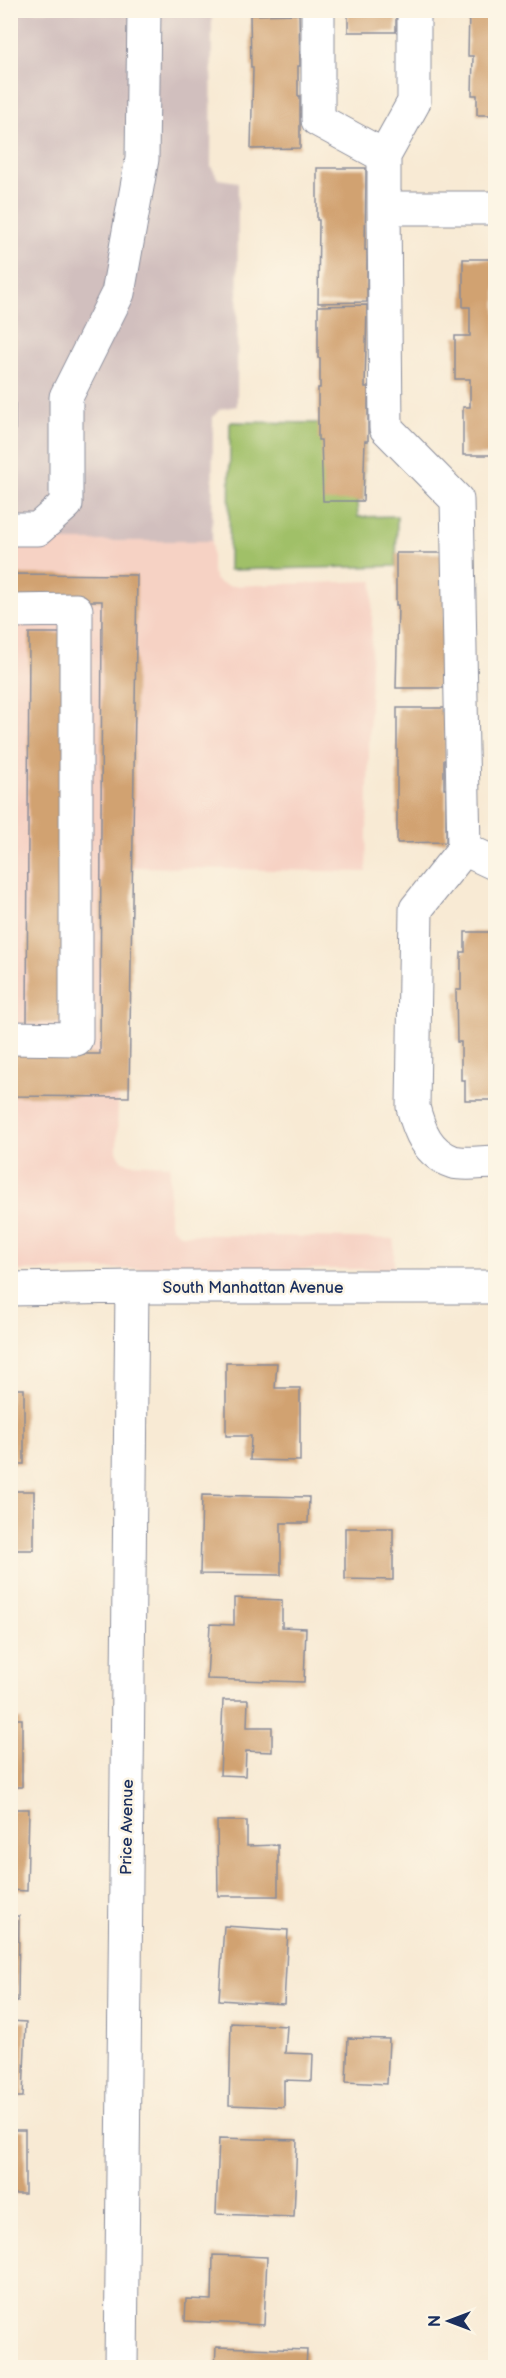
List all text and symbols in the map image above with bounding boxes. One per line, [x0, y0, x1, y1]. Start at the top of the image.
street label: South Manhattan Avenue [163, 1279, 344, 1298]
street label: Price Avenue [117, 1779, 138, 1875]
north arrow [419, 2291, 479, 2351]
text: N [426, 2315, 445, 2327]

